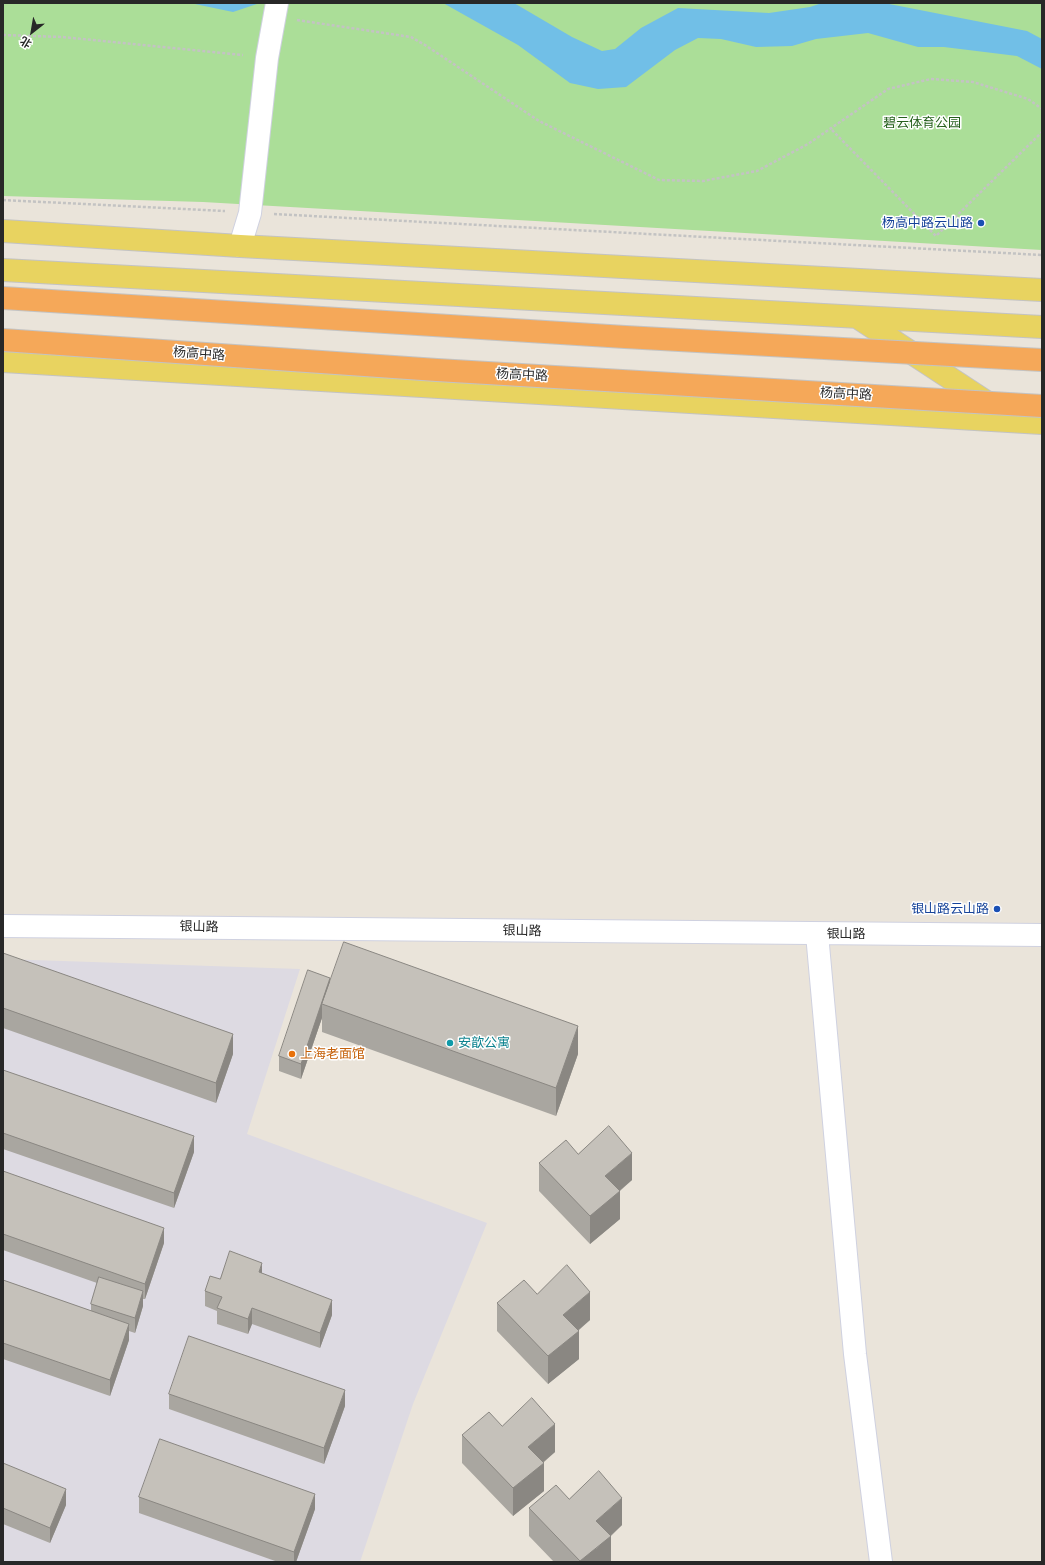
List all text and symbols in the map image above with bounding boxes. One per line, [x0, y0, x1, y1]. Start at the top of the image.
north arrow [12, 12, 52, 52]
text: 北 [17, 33, 34, 51]
park label: 碧云体育公园 [883, 115, 961, 131]
place label: 杨高中路云山路 [882, 215, 973, 231]
marker: 杨高中路云山路 [976, 218, 986, 228]
street label: 杨高中路 [173, 344, 225, 364]
street label: 杨高中路 [496, 366, 548, 384]
street label: 杨高中路 [820, 385, 872, 403]
place label: 银山路云山路 [911, 901, 989, 917]
marker: 银山路云山路 [992, 904, 1002, 914]
street label: 银山路 [179, 919, 219, 935]
street label: 银山路 [502, 923, 542, 939]
street label: 银山路 [827, 926, 865, 942]
place label: 安歆公寓 [458, 1035, 510, 1051]
marker: 安歆公寓 [445, 1038, 455, 1048]
place label: 上海老面馆 [300, 1046, 365, 1062]
marker: 上海老面馆 [287, 1049, 297, 1059]

